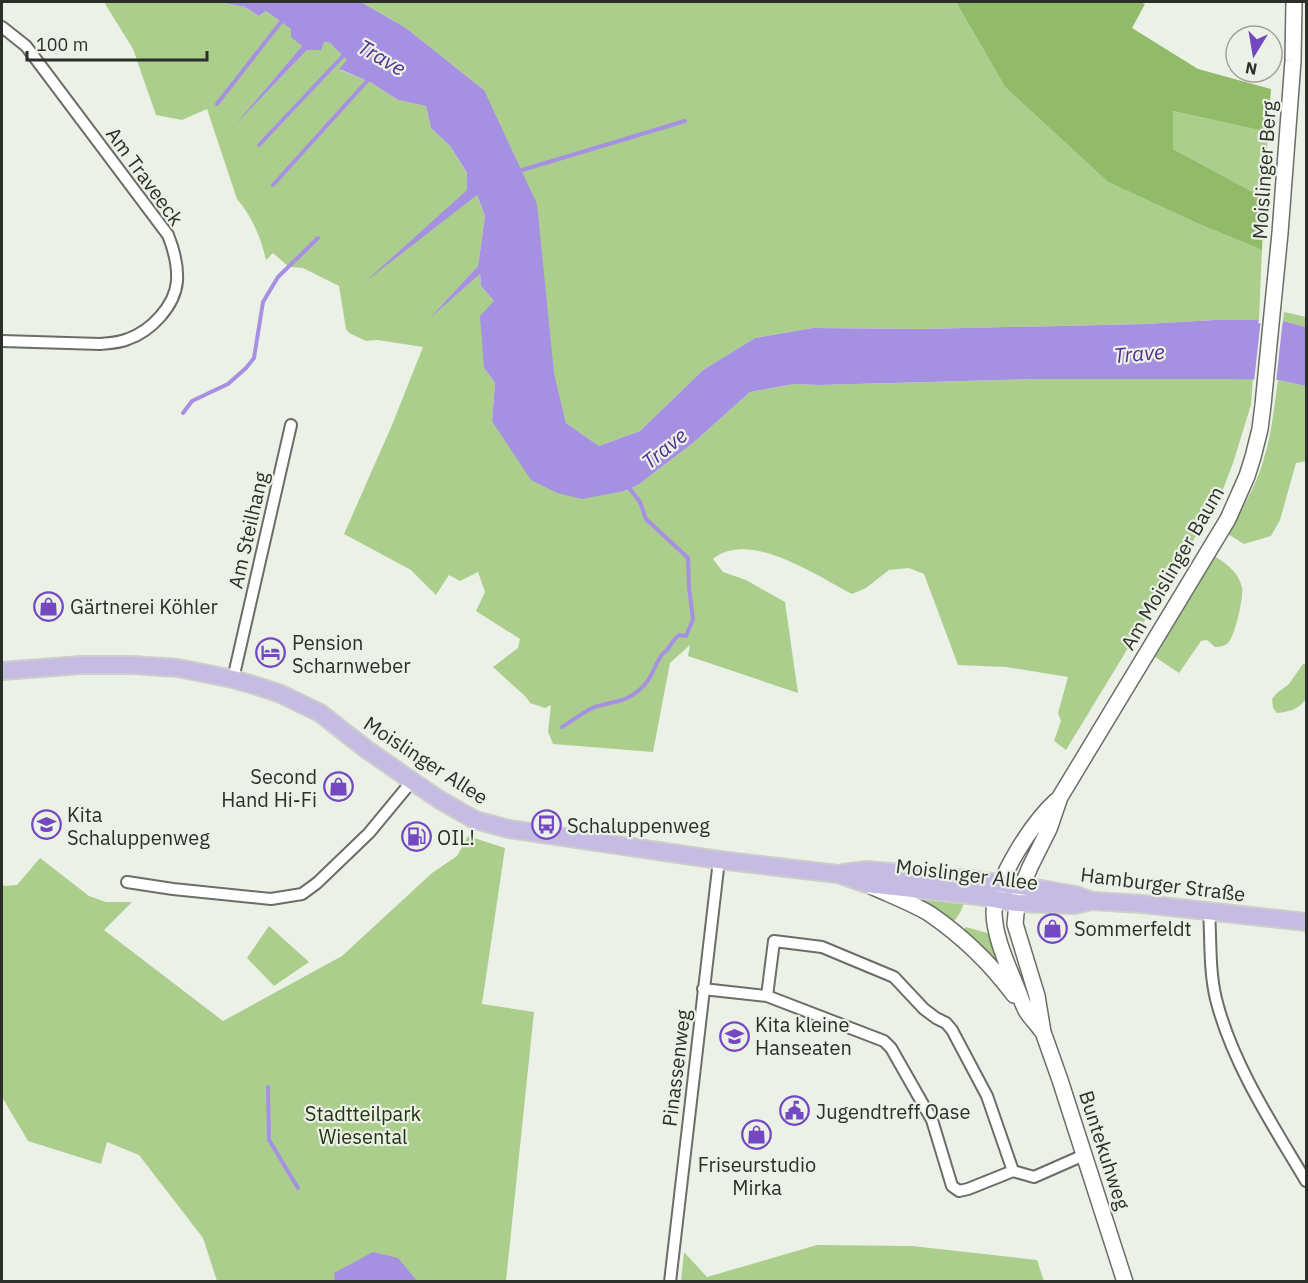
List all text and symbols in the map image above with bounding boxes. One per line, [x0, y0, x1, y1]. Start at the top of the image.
scale bar [27, 24, 207, 62]
north arrow [1224, 24, 1284, 84]
water label: Trave [353, 32, 411, 82]
text: 100 m [36, 33, 88, 56]
text: N [1244, 58, 1259, 80]
street label: Moislinger Berg [1246, 99, 1282, 240]
street label: Am Traveeck [100, 121, 190, 231]
water label: Trave [1112, 337, 1166, 369]
water label: Trave [635, 421, 693, 475]
street label: Am Steilhang [221, 469, 275, 591]
street label: Am Moislinger Baum [1114, 481, 1230, 655]
shop icon: Gärtnerei Köhler [33, 590, 65, 622]
place label: Gärtnerei Köhler [70, 593, 218, 620]
place label: Pension Scharnweber [292, 629, 410, 679]
hotel icon: Pension Scharnweber [255, 637, 287, 669]
street label: Moislinger Allee [359, 710, 493, 810]
place label: Second Hand Hi-Fi [221, 763, 317, 813]
shop icon: Second Hand Hi-Fi [322, 771, 354, 803]
place label: Kita Schaluppenweg [67, 801, 210, 851]
school or university icon: Kita Schaluppenweg [30, 809, 62, 841]
bus stop icon: Schaluppenweg [530, 809, 562, 841]
place label: Schaluppenweg [567, 812, 710, 839]
fuel station icon: OIL! [400, 821, 432, 853]
place label: OIL! [437, 824, 475, 851]
street label: Moislinger Allee [894, 852, 1040, 896]
street label: Hamburger Straße [1079, 860, 1247, 908]
shop icon: Sommerfeldt [1037, 912, 1069, 944]
place label: Sommerfeldt [1074, 915, 1192, 942]
street label: Pinassenweg [655, 1008, 697, 1128]
place label: Kita kleine Hanseaten [755, 1011, 852, 1061]
school or university icon: Kita kleine Hanseaten [718, 1020, 750, 1052]
street label: Buntekuhweg [1073, 1087, 1137, 1213]
public building icon: Jugendtreff Oase [779, 1095, 811, 1127]
place label: Jugendtreff Oase [816, 1098, 970, 1125]
park label: Stadtteilpark Wiesental [305, 1100, 422, 1150]
shop icon: Friseurstudio Mirka [741, 1118, 773, 1150]
place label: Friseurstudio Mirka [698, 1151, 816, 1201]

